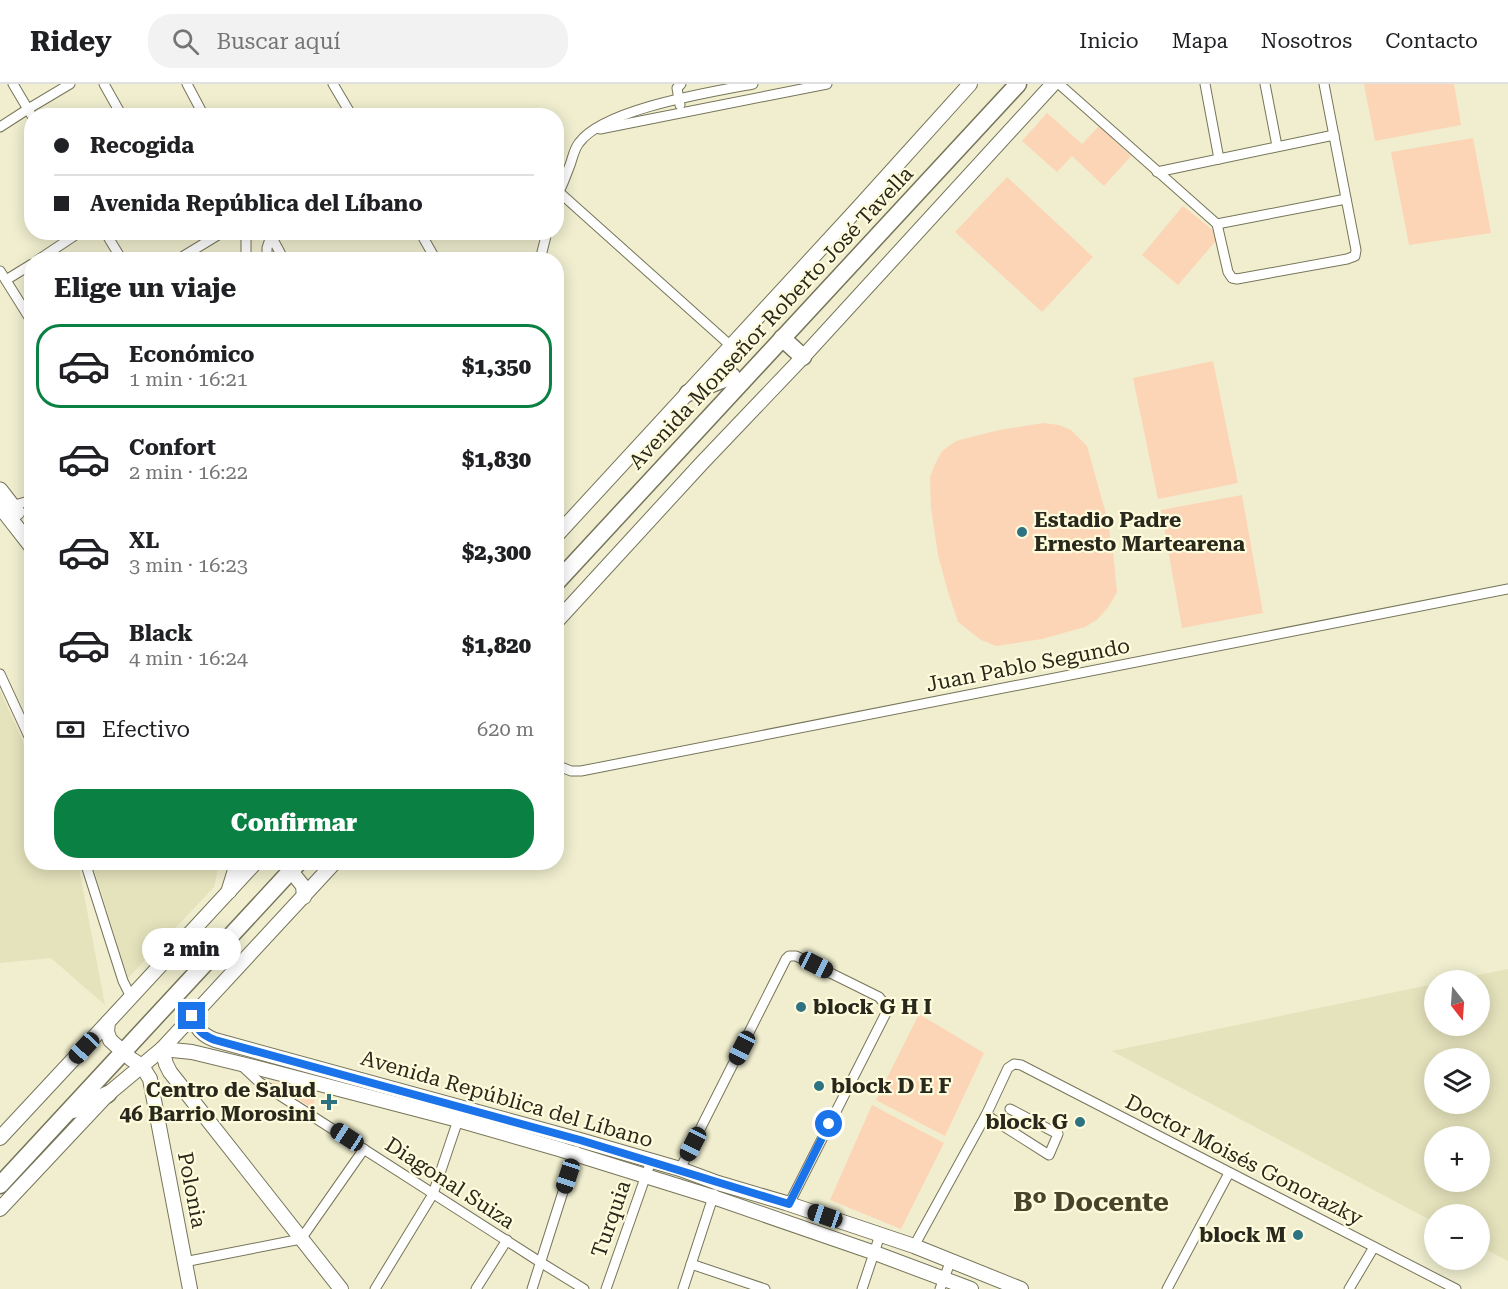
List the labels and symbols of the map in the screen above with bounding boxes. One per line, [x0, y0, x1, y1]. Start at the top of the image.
street label: Avenida Monseñor Roberto José Tavella [624, 161, 918, 474]
place label: Estadio Padre Ernesto Martearena [1034, 508, 1246, 556]
marker: Estadio Padre Ernesto Martearena [1015, 525, 1029, 539]
street label: Juan Pablo Segundo [924, 633, 1132, 697]
callout: 2 min [142, 929, 242, 971]
car [796, 949, 836, 981]
north arrow [1424, 970, 1490, 1036]
place label: block G H I [813, 995, 932, 1019]
marker: block G H I [794, 1000, 808, 1014]
route end [178, 1002, 205, 1029]
car [726, 1028, 758, 1068]
car [65, 1029, 103, 1067]
street label: Avenida República del Líbano [358, 1046, 656, 1152]
place label: block D E F [831, 1074, 951, 1098]
place label: Centro de Salud 46 Barrio Morosini [119, 1078, 316, 1126]
marker: block D E F [812, 1079, 826, 1093]
street label: Doctor Moisés Gonorazky [1121, 1090, 1367, 1231]
marker: Centro de Salud 46 Barrio Morosini [320, 1093, 338, 1111]
route start [815, 1110, 842, 1137]
place label: block G [985, 1110, 1068, 1134]
marker: block G [1073, 1115, 1087, 1129]
car [327, 1120, 367, 1154]
car [677, 1124, 709, 1164]
street label: Diagonal Suiza [381, 1132, 520, 1234]
street label: Polonia [173, 1150, 211, 1231]
car [554, 1156, 582, 1196]
street label: Turquia [587, 1177, 636, 1261]
district label: Bº Docente [1013, 1186, 1169, 1218]
car [805, 1202, 845, 1230]
place label: block M [1199, 1223, 1286, 1247]
marker: block M [1291, 1228, 1305, 1242]

